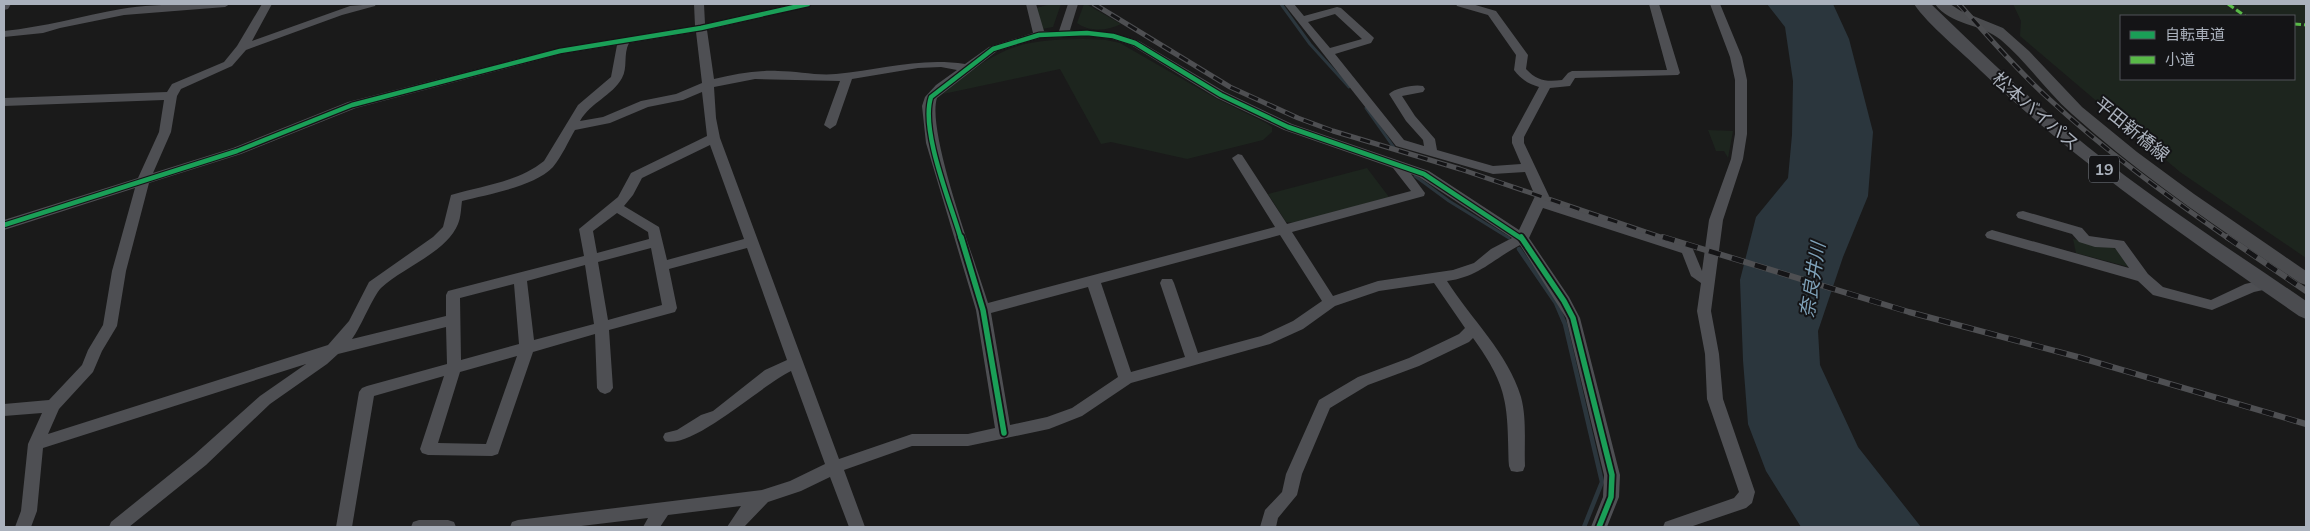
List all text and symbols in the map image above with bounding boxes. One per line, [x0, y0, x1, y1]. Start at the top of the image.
legend [2120, 15, 2295, 80]
text: 自転車道 [2165, 25, 2225, 44]
text: 小道 [2165, 50, 2195, 69]
street label: 松本バイパス [1988, 67, 2084, 155]
street label: 平田新橋線 [2090, 92, 2174, 166]
road number: 19 [2089, 156, 2119, 182]
water label: 奈良井川 [1794, 239, 1830, 319]

